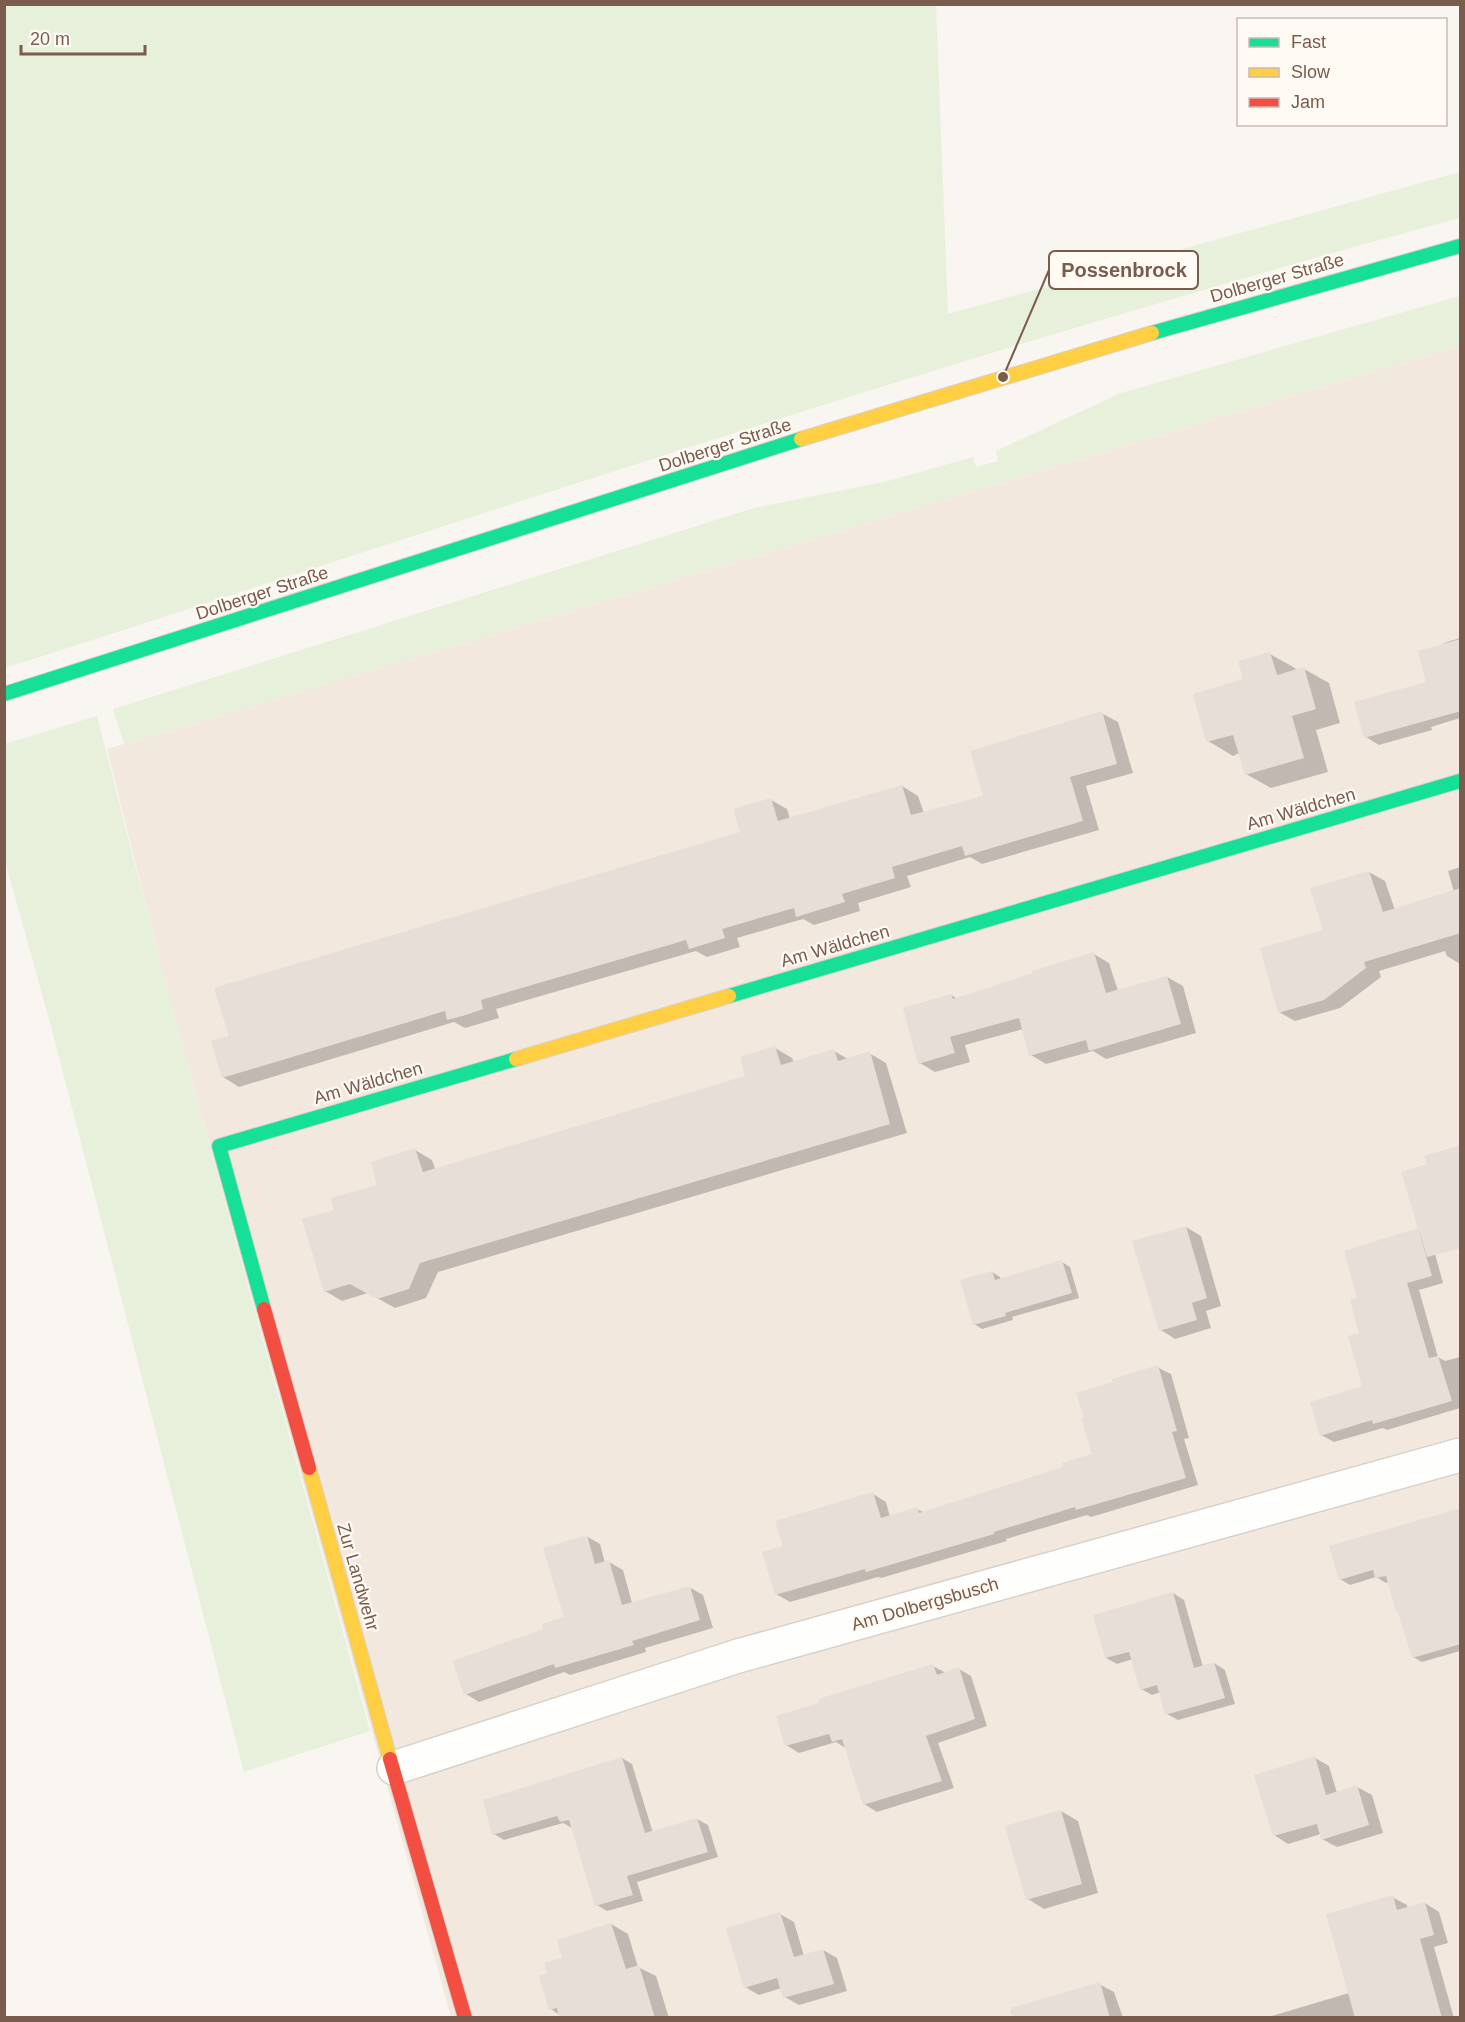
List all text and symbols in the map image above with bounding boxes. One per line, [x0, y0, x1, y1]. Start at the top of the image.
scale bar [21, 18, 146, 56]
legend [1237, 18, 1447, 126]
text: 20 m [30, 29, 70, 49]
text: Fast [1291, 32, 1326, 52]
text: Slow [1291, 62, 1331, 82]
text: Jam [1291, 92, 1325, 112]
street label: Dolberger Straße [1208, 249, 1346, 307]
callout: Possenbrock [1049, 251, 1198, 289]
text: Possenbrock [1061, 259, 1188, 281]
street label: Dolberger Straße [656, 414, 794, 476]
street label: Dolberger Straße [193, 562, 331, 624]
street label: Am Wäldchen [1244, 784, 1358, 834]
street label: Am Wäldchen [778, 921, 892, 971]
street label: Am Wäldchen [311, 1058, 425, 1108]
street label: Zur Landwehr [333, 1521, 383, 1633]
street label: Am Dolbergsbusch [849, 1573, 1001, 1635]

